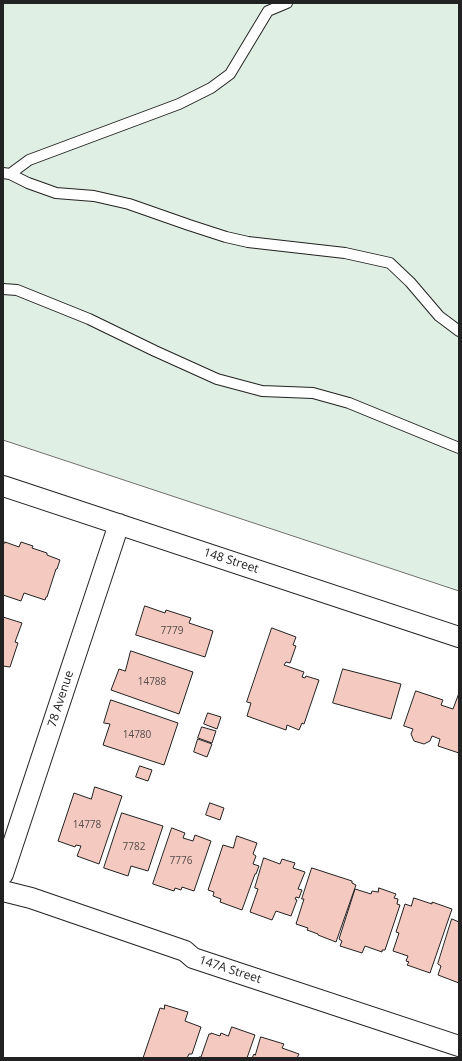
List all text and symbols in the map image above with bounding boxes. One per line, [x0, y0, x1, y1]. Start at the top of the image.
street label: 148 Street [202, 545, 260, 577]
house number: 7779 [161, 625, 183, 637]
street label: 78 Avenue [45, 669, 77, 729]
house number: 14788 [138, 676, 166, 688]
house number: 14780 [123, 729, 151, 741]
house number: 14778 [73, 819, 101, 831]
house number: 7782 [123, 841, 145, 853]
house number: 7776 [170, 855, 192, 867]
street label: 147A Street [197, 953, 263, 987]

